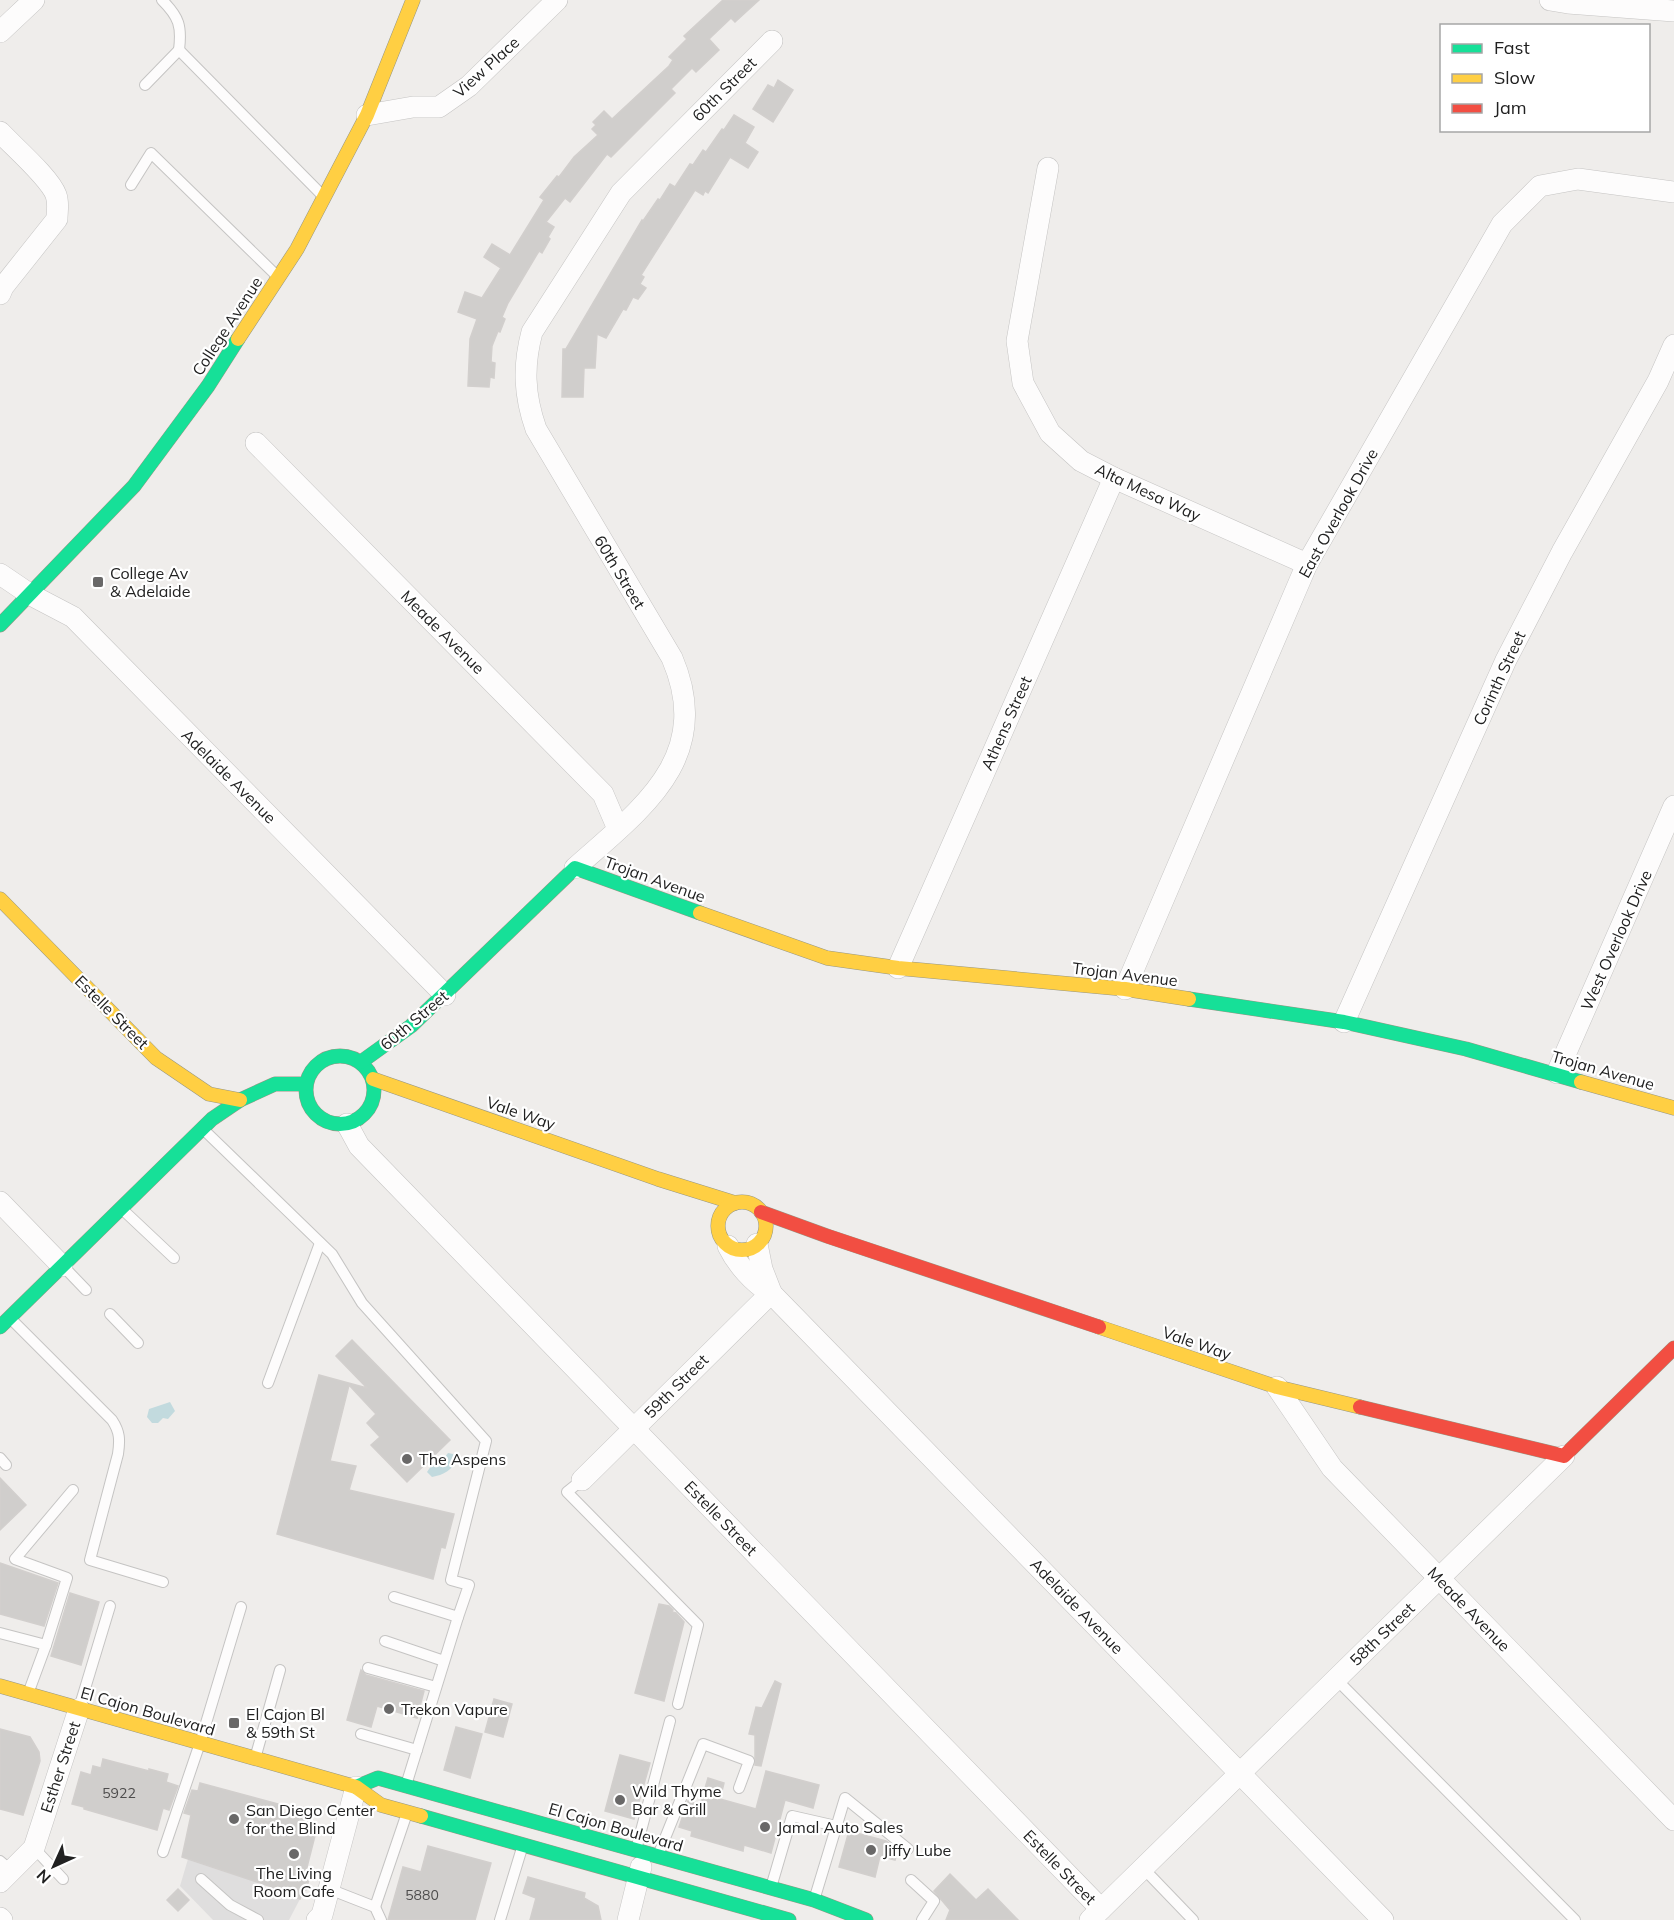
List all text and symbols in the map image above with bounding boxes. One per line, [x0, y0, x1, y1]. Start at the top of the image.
legend [1440, 24, 1650, 132]
street label: View Place [449, 32, 523, 102]
text: Fast [1494, 36, 1530, 59]
street label: 60th Street [688, 52, 761, 125]
text: Slow [1494, 66, 1536, 89]
text: Jam [1494, 96, 1527, 119]
street label: College Avenue [188, 273, 266, 379]
street label: East Overlook Drive [1294, 445, 1382, 581]
street label: Alta Mesa Way [1092, 459, 1204, 525]
street label: 60th Street [590, 531, 650, 613]
place label: College Av & Adelaide [110, 563, 190, 601]
marker: College Av & Adelaide [91, 575, 105, 589]
street label: Meade Avenue [397, 586, 489, 678]
street label: Corinth Street [1468, 627, 1530, 728]
street label: Athens Street [976, 672, 1036, 773]
street label: Adelaide Avenue [178, 725, 280, 827]
street label: Trojan Avenue [602, 851, 708, 907]
street label: West Overlook Drive [1576, 867, 1656, 1013]
street label: Trojan Avenue [1071, 958, 1179, 990]
street label: Estelle Street [71, 971, 153, 1053]
street label: 60th Street [376, 986, 452, 1054]
street label: Trojan Avenue [1549, 1046, 1657, 1094]
street label: Vale Way [484, 1092, 558, 1134]
street label: Vale Way [1160, 1322, 1234, 1364]
street label: 59th Street [640, 1349, 713, 1422]
place label: The Aspens [419, 1449, 506, 1469]
marker: The Aspens [400, 1452, 414, 1466]
street label: Estelle Street [680, 1476, 762, 1560]
street label: Adelaide Avenue [1026, 1554, 1128, 1658]
street label: Meade Avenue [1424, 1562, 1514, 1656]
street label: 58th Street [1345, 1598, 1419, 1670]
street label: El Cajon Boulevard [78, 1682, 218, 1740]
place label: Trekon Vapure [401, 1699, 508, 1719]
marker: Trekon Vapure [382, 1702, 396, 1716]
place label: El Cajon Bl & 59th St [246, 1704, 325, 1742]
marker: El Cajon Bl & 59th St [227, 1716, 241, 1730]
street label: Esther Street [36, 1718, 84, 1815]
place label: Wild Thyme Bar & Grill [632, 1781, 721, 1819]
house number: 5922 [102, 1784, 136, 1802]
marker: Wild Thyme Bar & Grill [613, 1793, 627, 1807]
street label: El Cajon Boulevard [546, 1798, 686, 1856]
place label: San Diego Center for the Blind [246, 1800, 375, 1838]
marker: San Diego Center for the Blind [227, 1812, 241, 1826]
place label: Jamal Auto Sales [777, 1817, 903, 1837]
marker: Jamal Auto Sales [758, 1820, 772, 1834]
street label: Estelle Street [1019, 1825, 1101, 1909]
north arrow [24, 1836, 84, 1896]
place label: Jiffy Lube [883, 1840, 951, 1860]
marker: Jiffy Lube [864, 1843, 878, 1857]
marker: The Living Room Cafe [287, 1847, 301, 1861]
place label: The Living Room Cafe [253, 1863, 335, 1901]
text: N [32, 1865, 55, 1888]
house number: 5880 [405, 1886, 439, 1904]

